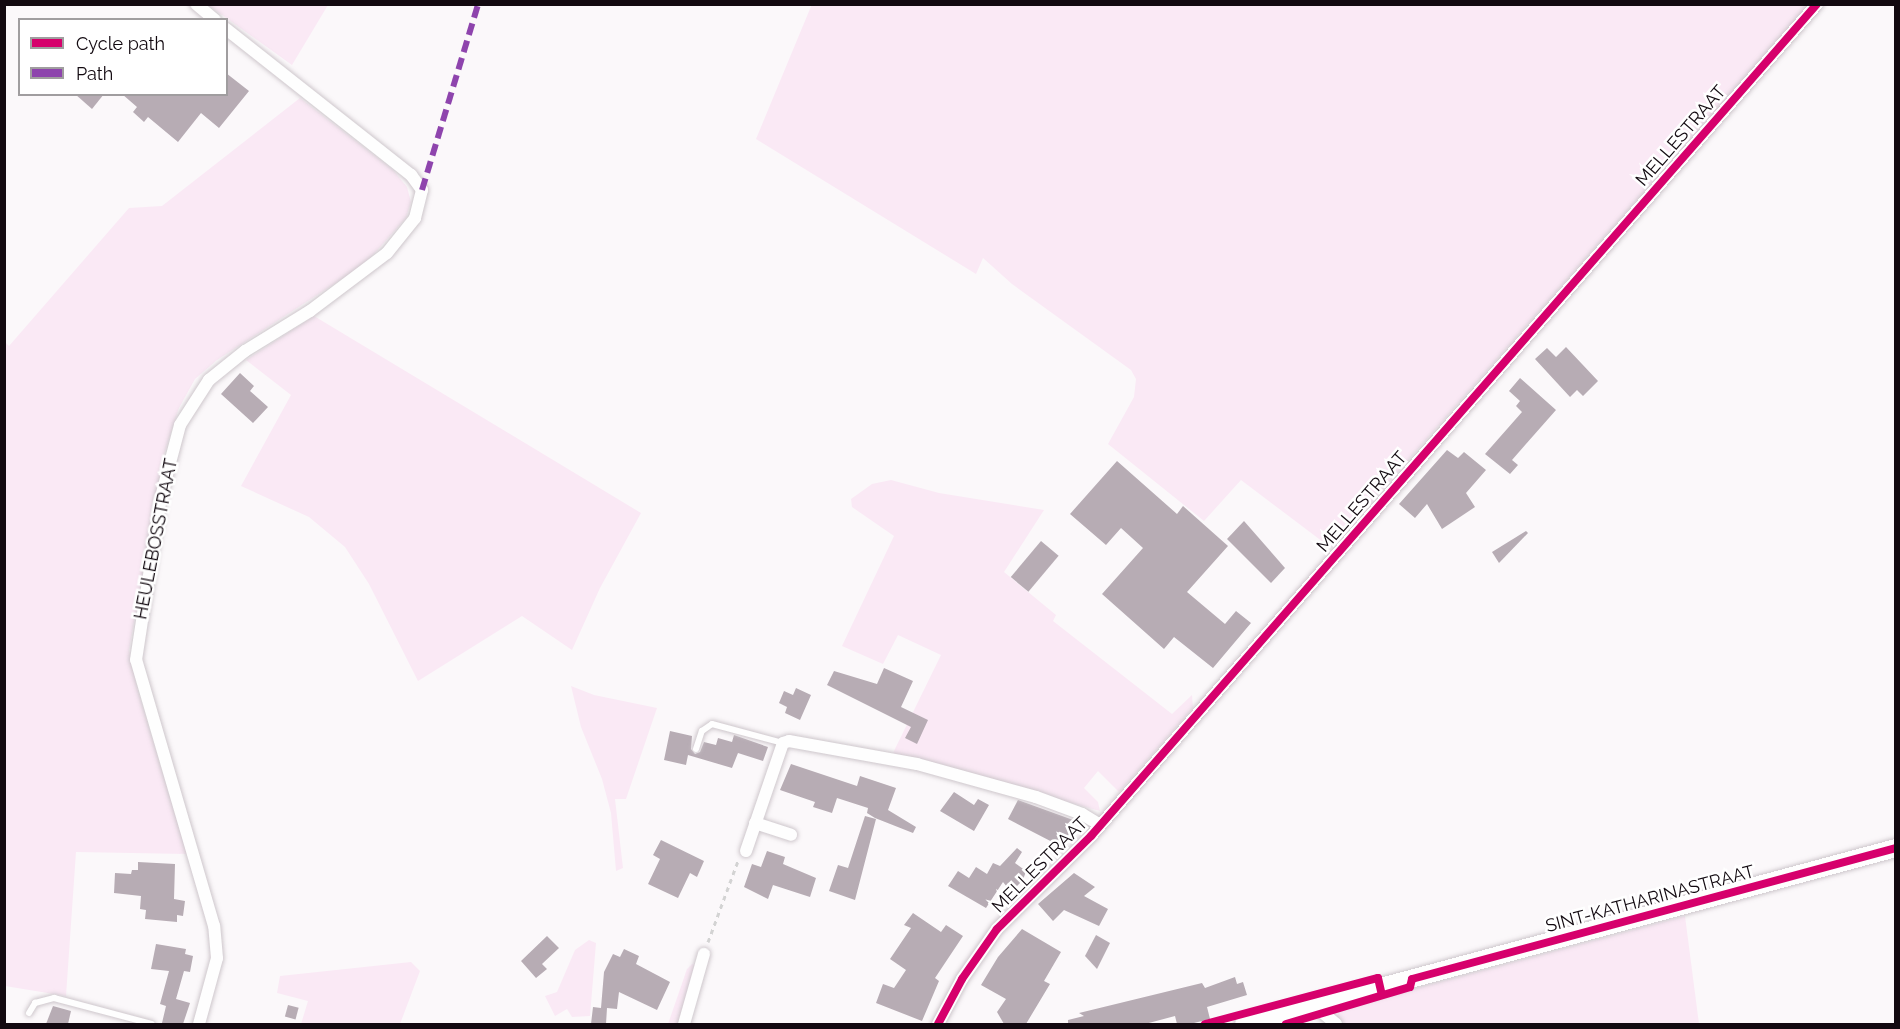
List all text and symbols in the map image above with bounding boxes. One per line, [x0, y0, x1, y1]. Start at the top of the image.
legend [18, 18, 228, 96]
text: Cycle path [76, 33, 165, 54]
text: Path [76, 63, 113, 84]
street label: MELLESTRAAT [1631, 81, 1731, 191]
street label: MELLESTRAAT [1312, 447, 1412, 557]
street label: HEULEBOSSTRAAT [130, 457, 182, 621]
street label: MELLESTRAAT [988, 813, 1092, 917]
street label: SINT-KATHARINASTRAAT [1543, 861, 1757, 937]

